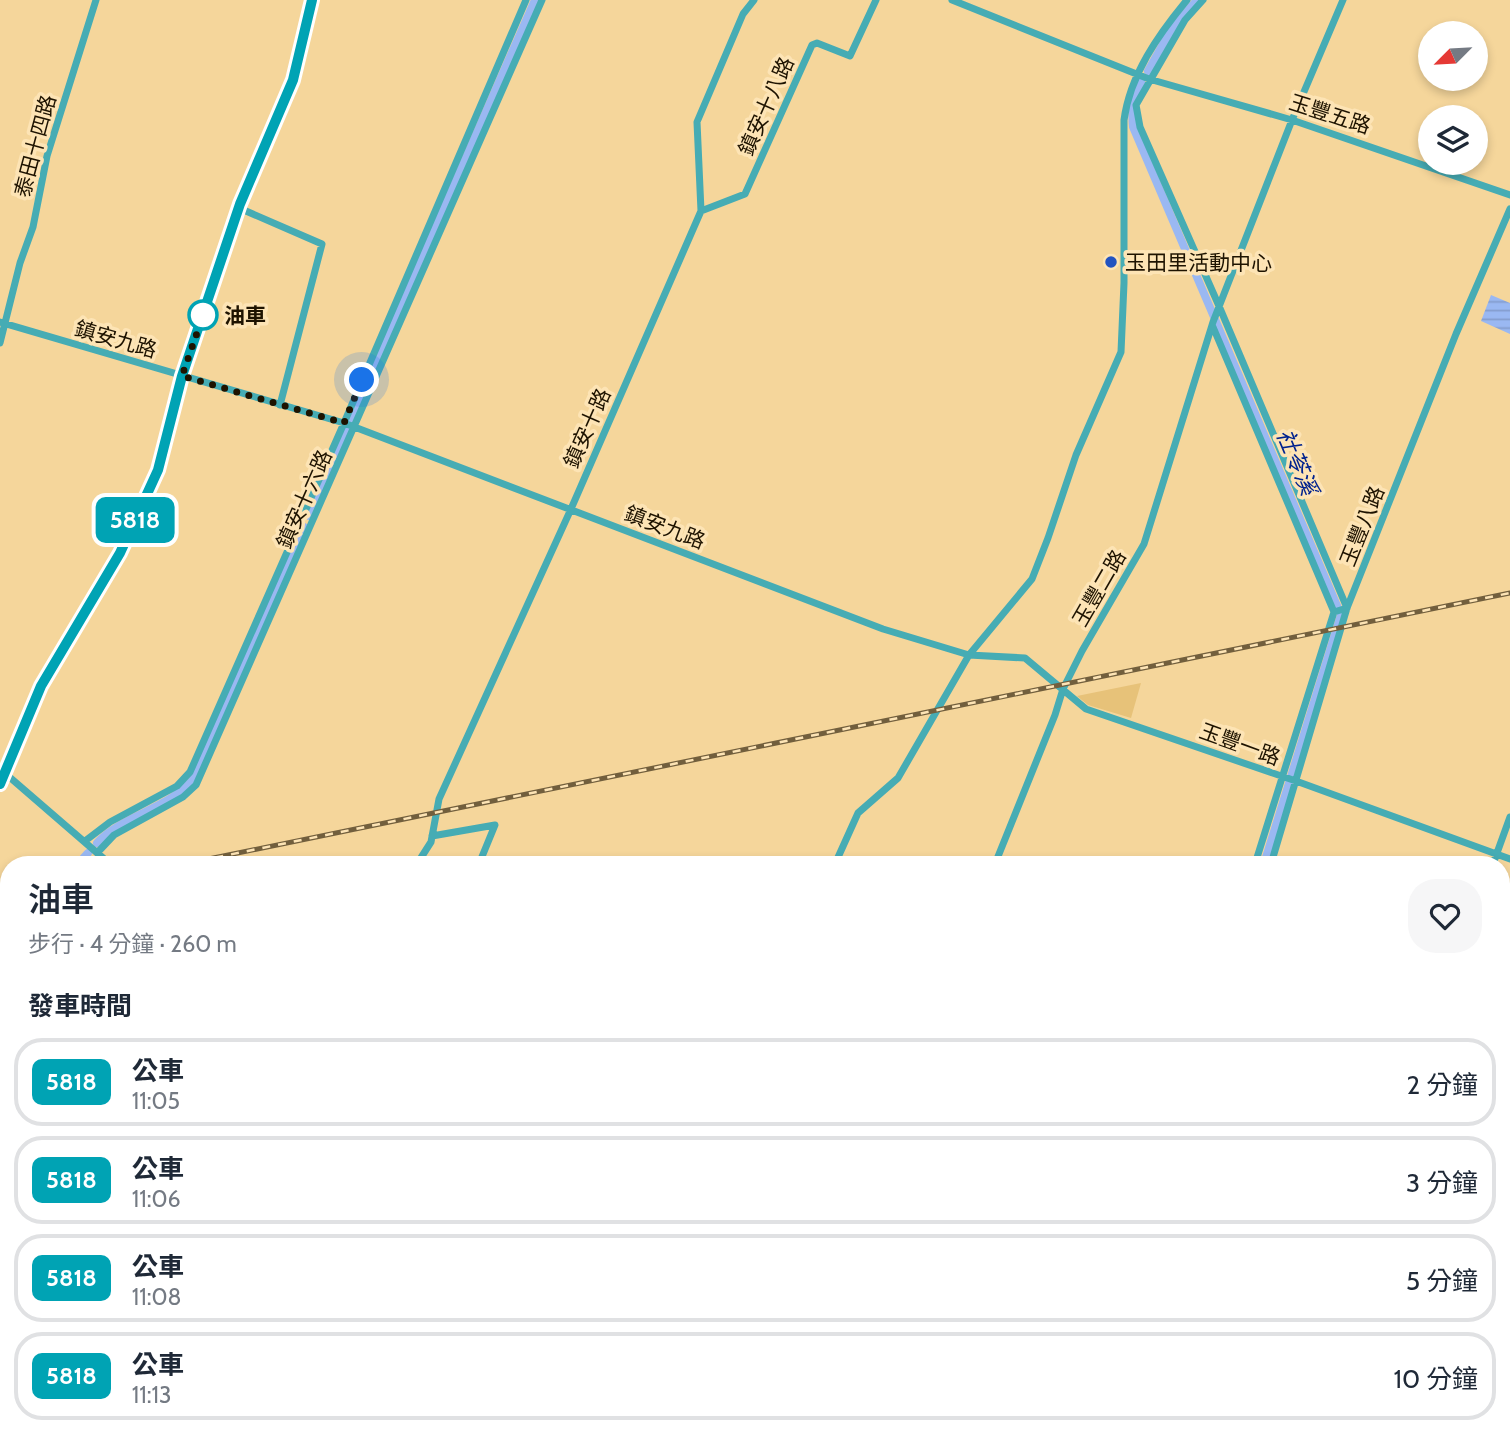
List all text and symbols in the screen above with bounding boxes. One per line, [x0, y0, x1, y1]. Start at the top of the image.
north arrow [1418, 21, 1488, 91]
map controls [1418, 21, 1488, 175]
street label: 鎮安十八路 [733, 53, 799, 159]
street label: 玉豐五路 [1286, 89, 1374, 139]
street label: 泰田十四路 [9, 92, 61, 200]
button: layers [1418, 105, 1488, 175]
place label: 玉田里活動中心 [1125, 250, 1272, 275]
marker: 玉田里活動中心 [1103, 254, 1119, 270]
marker: 油車 [188, 300, 218, 330]
place label: 油車 [224, 303, 266, 328]
street label: 鎮安九路 [72, 315, 160, 363]
your location [344, 362, 379, 397]
street label: 鎮安十路 [558, 385, 616, 471]
water label: 社苓溪 [1271, 425, 1325, 502]
street label: 鎮安十六路 [271, 446, 337, 552]
street label: 玉豐八路 [1335, 482, 1389, 570]
line badge: 5818 [86, 497, 184, 543]
street label: 鎮安九路 [621, 500, 709, 554]
text: 5818 [110, 505, 160, 534]
street label: 玉豐二路 [1067, 545, 1131, 631]
street label: 玉豐一路 [1196, 718, 1284, 770]
text: 油車 [28, 879, 94, 919]
button: heart [1408, 879, 1482, 953]
text: 步行 · 4 分鐘 · 260 m [28, 930, 237, 958]
text: 發車時間 [28, 990, 132, 1022]
text: 公車 [132, 1055, 184, 1087]
text: 5818 [46, 1067, 97, 1096]
text: 2 分鐘 [1407, 1069, 1478, 1101]
text: 11:05 [132, 1087, 180, 1115]
text: 公車 [132, 1153, 184, 1185]
text: 5818 [46, 1165, 97, 1194]
text: 3 分鐘 [1406, 1167, 1478, 1199]
text: 11:06 [132, 1185, 181, 1213]
text: 公車 [132, 1251, 184, 1283]
text: 5818 [46, 1263, 97, 1292]
text: 5 分鐘 [1406, 1265, 1478, 1297]
text: 11:08 [132, 1283, 182, 1311]
text: 公車 [132, 1349, 184, 1381]
text: 5818 [46, 1361, 97, 1390]
text: 10 分鐘 [1394, 1363, 1478, 1395]
text: 11:13 [132, 1381, 171, 1409]

